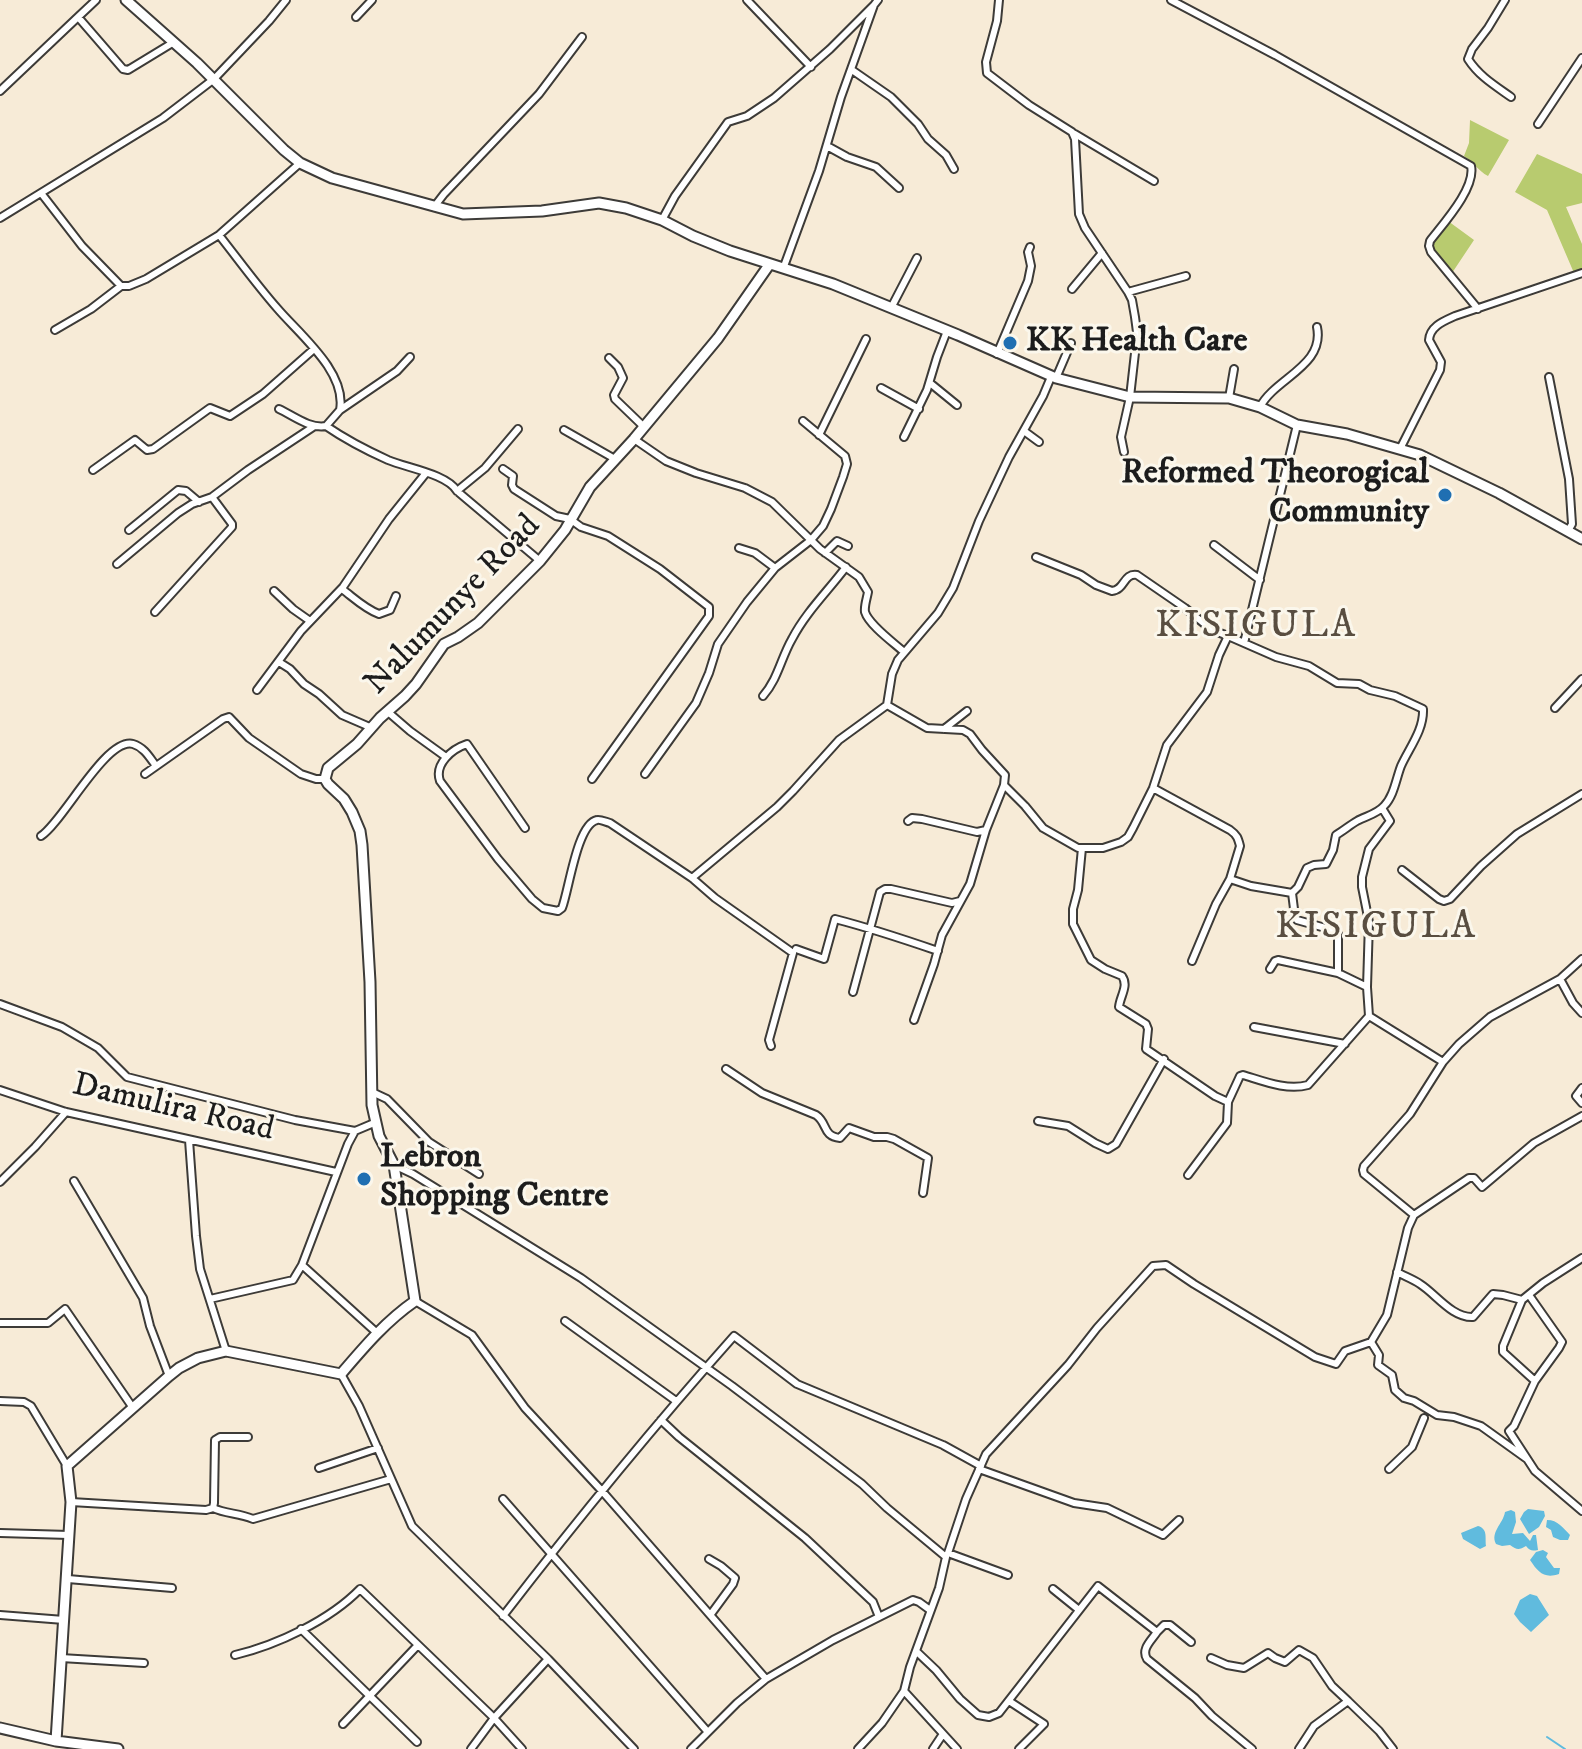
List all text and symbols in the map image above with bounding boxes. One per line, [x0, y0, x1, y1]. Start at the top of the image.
place label: KK Health Care [1026, 323, 1247, 363]
marker: KK Health Care [1001, 334, 1019, 352]
place label: Reformed Theorogical Community [1121, 455, 1429, 534]
marker: Reformed Theorogical Community [1436, 486, 1454, 504]
street label: Nalumunye Road [358, 507, 550, 705]
district label: KISIGULA [1155, 605, 1357, 651]
district label: KISIGULA [1275, 906, 1477, 952]
street label: Damulira Road [68, 1066, 278, 1152]
place label: Lebron Shopping Centre [380, 1139, 608, 1218]
marker: Lebron Shopping Centre [355, 1170, 373, 1188]

